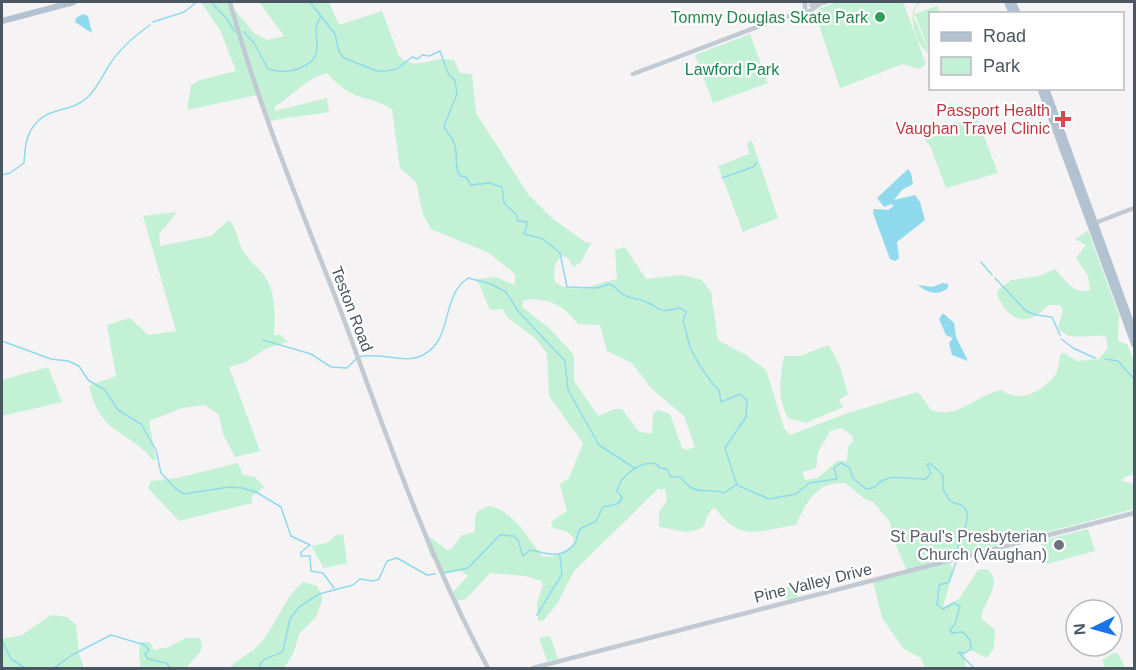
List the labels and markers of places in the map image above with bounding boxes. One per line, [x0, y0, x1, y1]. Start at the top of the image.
place label: Tommy Douglas Skate Park [671, 9, 869, 26]
marker: Tommy Douglas Skate Park [873, 10, 887, 24]
place label: Passport Health Vaughan Travel Clinic [896, 102, 1050, 137]
marker: Passport Health Vaughan Travel Clinic [1054, 110, 1072, 128]
place label: St Paul's Presbyterian Church (Vaughan) [890, 528, 1047, 563]
marker: St Paul's Presbyterian Church (Vaughan) [1052, 538, 1066, 552]

